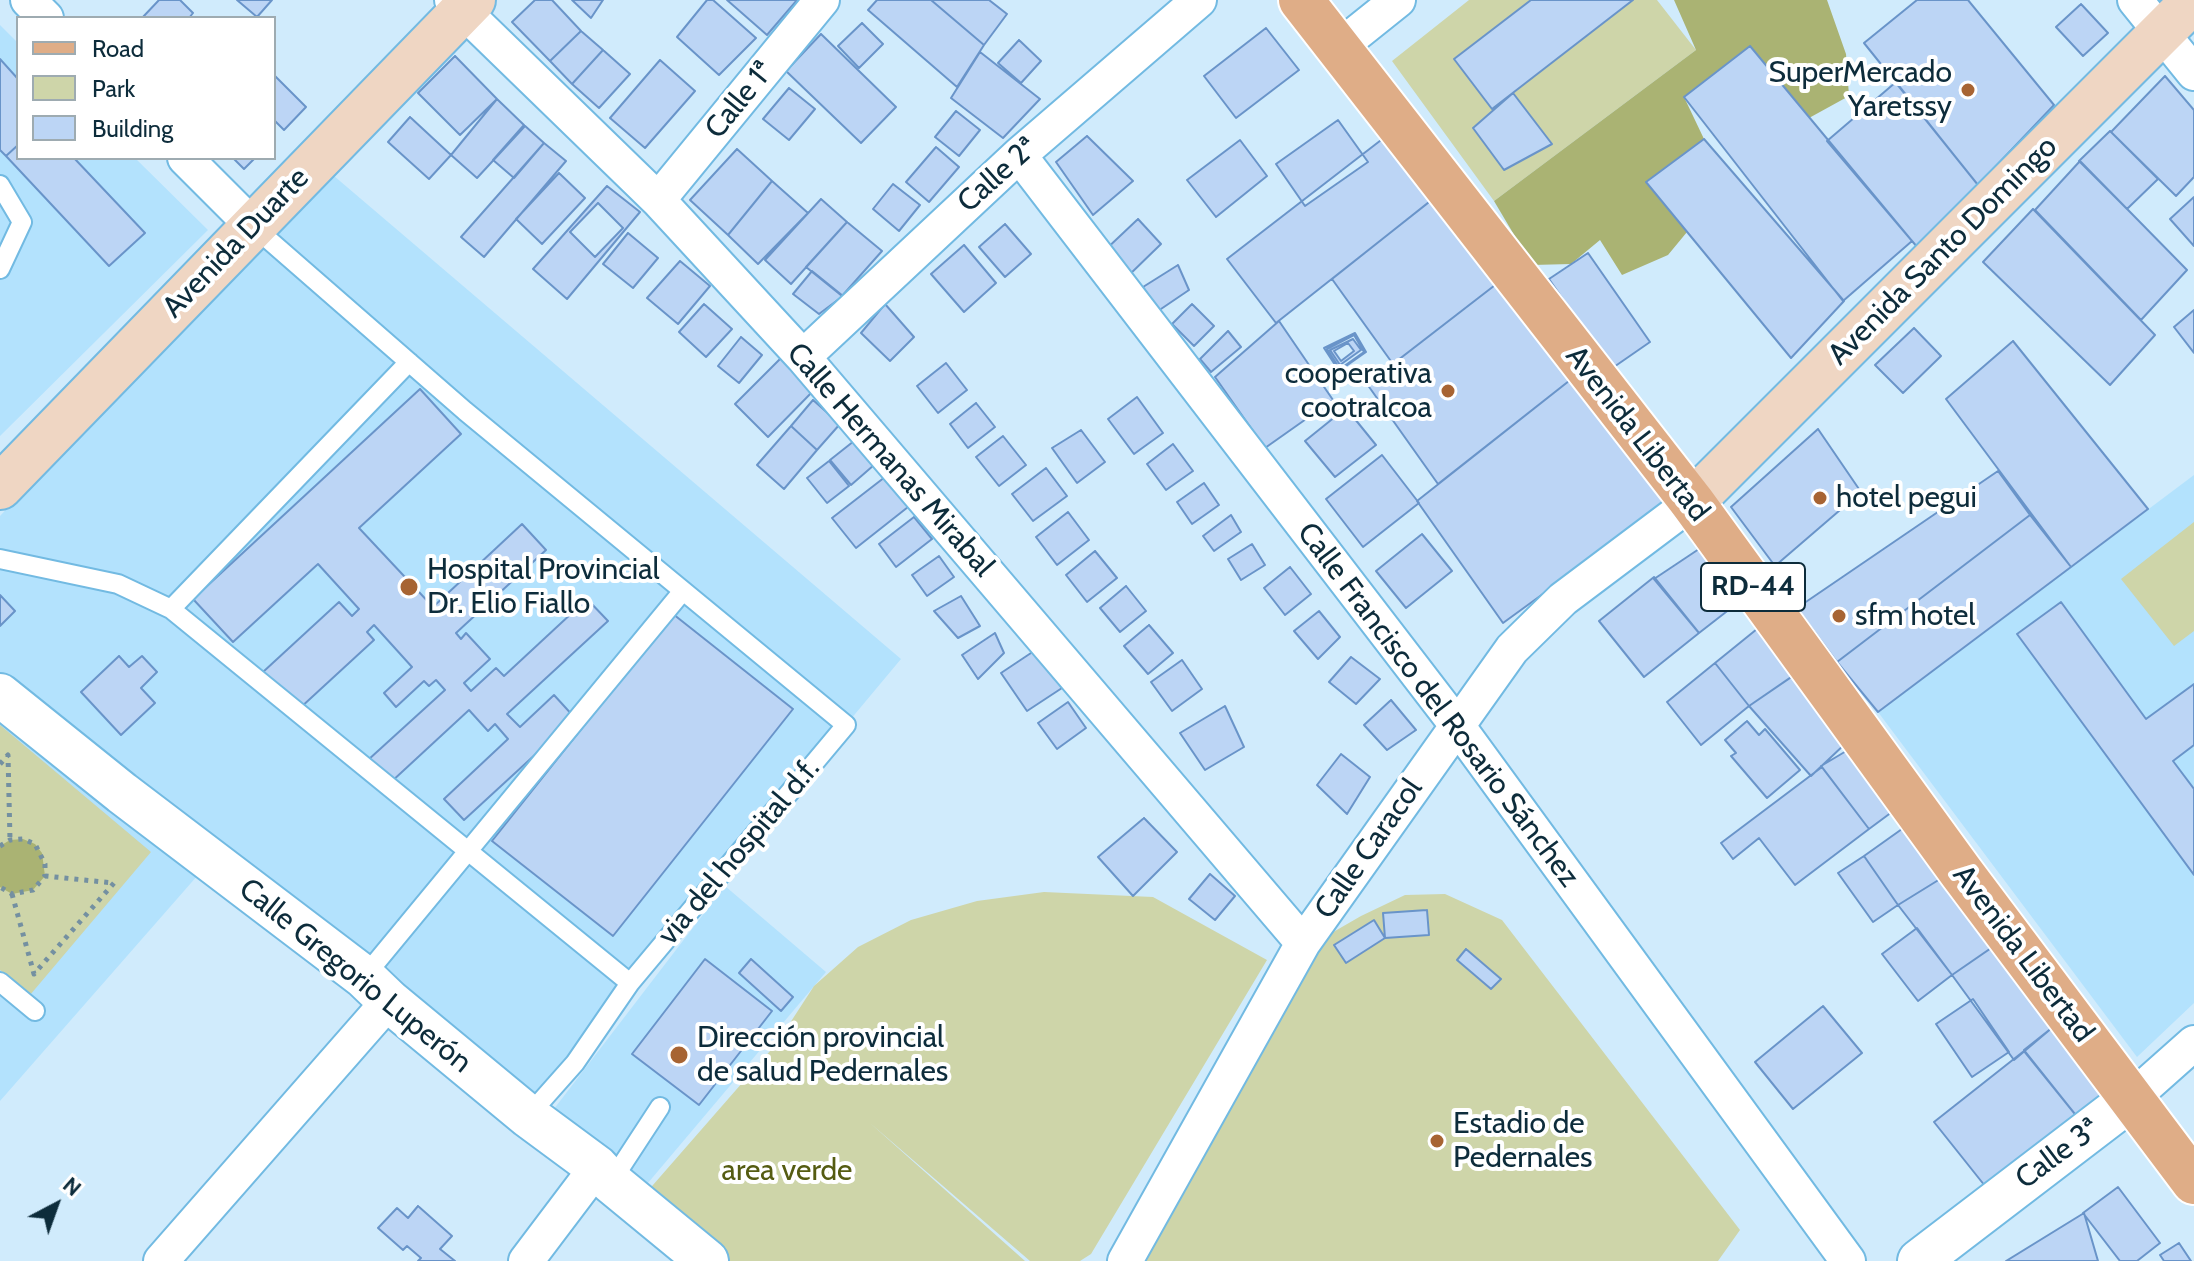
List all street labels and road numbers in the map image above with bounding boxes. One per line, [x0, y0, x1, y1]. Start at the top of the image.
street label: Calle 1ª [698, 54, 782, 146]
street label: Avenida Santo Domingo [1821, 129, 2065, 373]
street label: Calle 2ª [951, 130, 1045, 220]
street label: Avenida Duarte [155, 160, 317, 326]
street label: Calle Hermanas Mirabal [779, 336, 1001, 584]
street label: Avenida Libertad [1557, 339, 1717, 529]
street label: Calle Francisco del Rosario Sánchez [1289, 516, 1587, 894]
road number: RD-44 [1701, 563, 1805, 611]
street label: via del hospital d.f. [650, 751, 828, 953]
street label: Calle Caracol [1308, 772, 1430, 926]
street label: Avenida Libertad [1945, 858, 2101, 1050]
street label: Calle Gregorio Luperón [231, 871, 479, 1081]
street label: Calle 3ª [2009, 1111, 2107, 1197]

